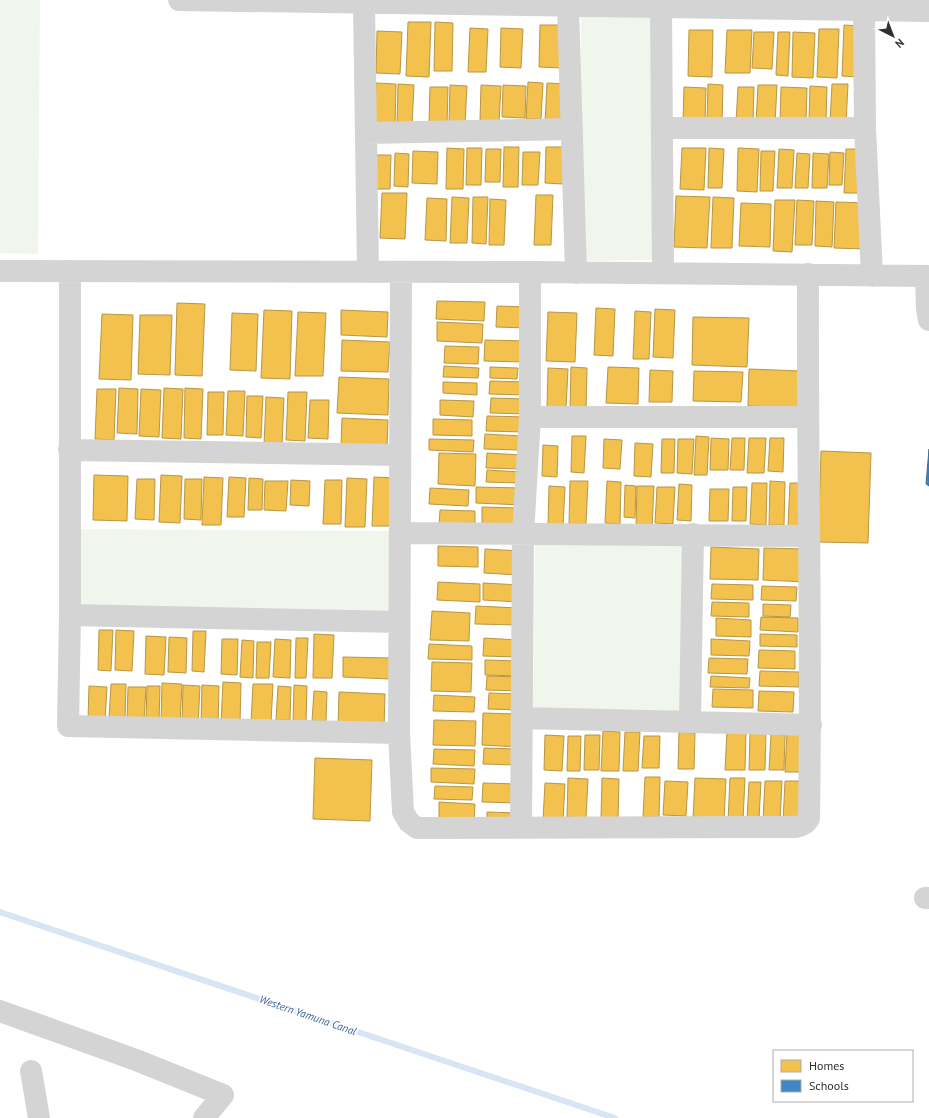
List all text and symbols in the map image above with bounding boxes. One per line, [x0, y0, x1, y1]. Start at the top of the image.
north arrow [873, 16, 913, 56]
text: N [892, 36, 907, 51]
water label: Western Yamuna Canal [258, 992, 358, 1038]
legend [773, 1050, 913, 1102]
text: Homes [809, 1058, 844, 1073]
text: Schools [809, 1078, 849, 1093]

